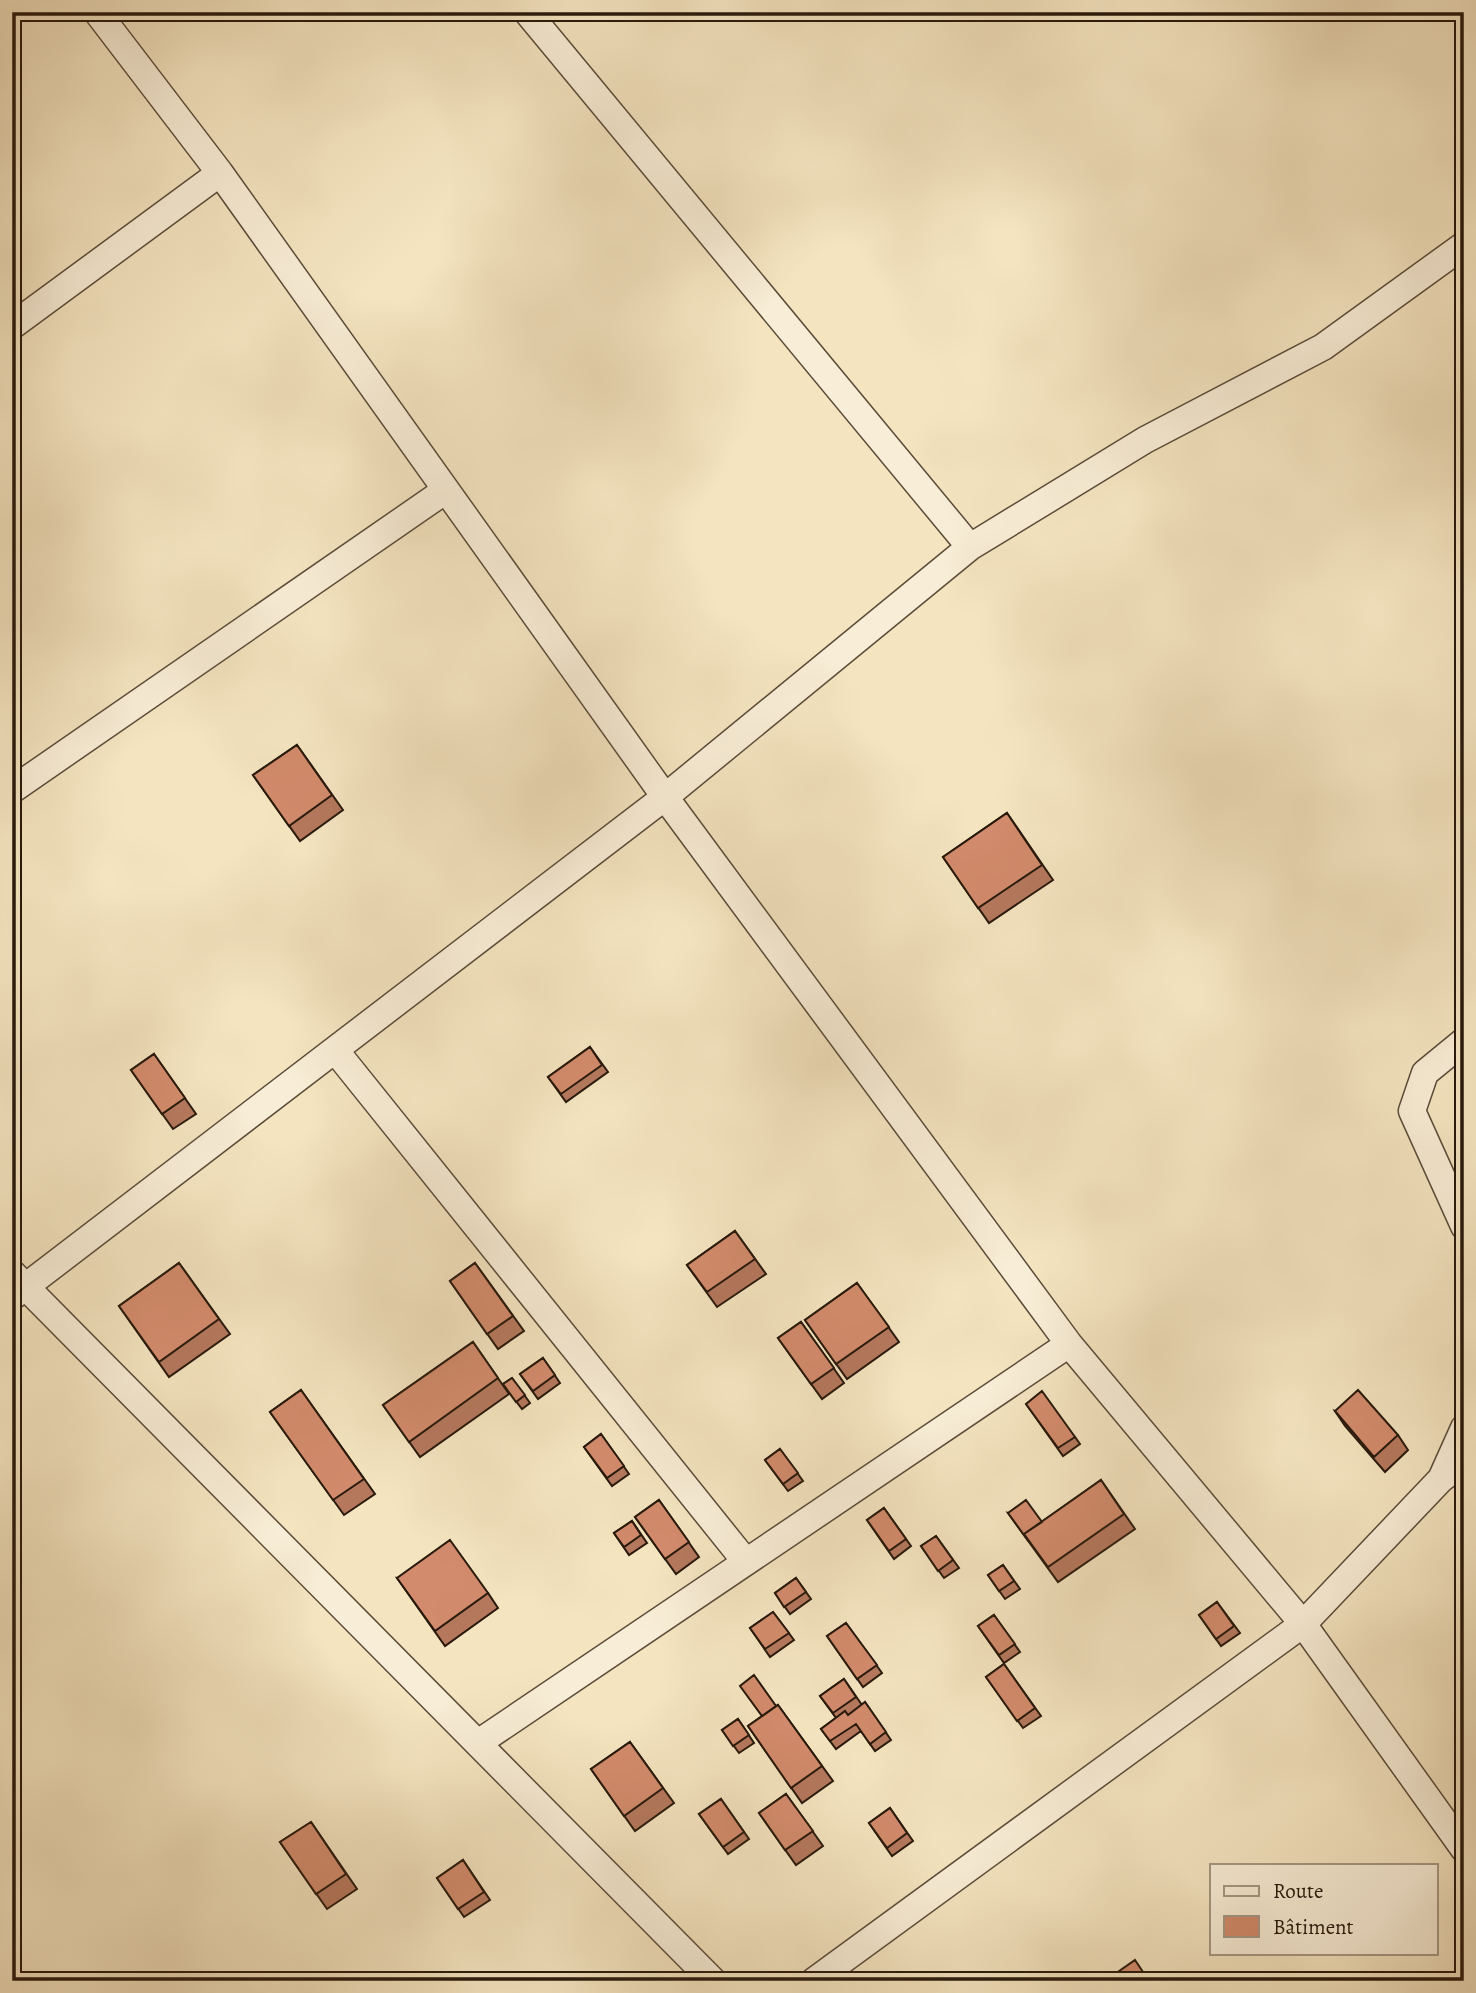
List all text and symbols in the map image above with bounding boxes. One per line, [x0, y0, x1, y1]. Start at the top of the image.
legend [1210, 1864, 1438, 1954]
text: Route [1273, 1877, 1323, 1905]
text: Bâtiment [1273, 1913, 1354, 1941]

